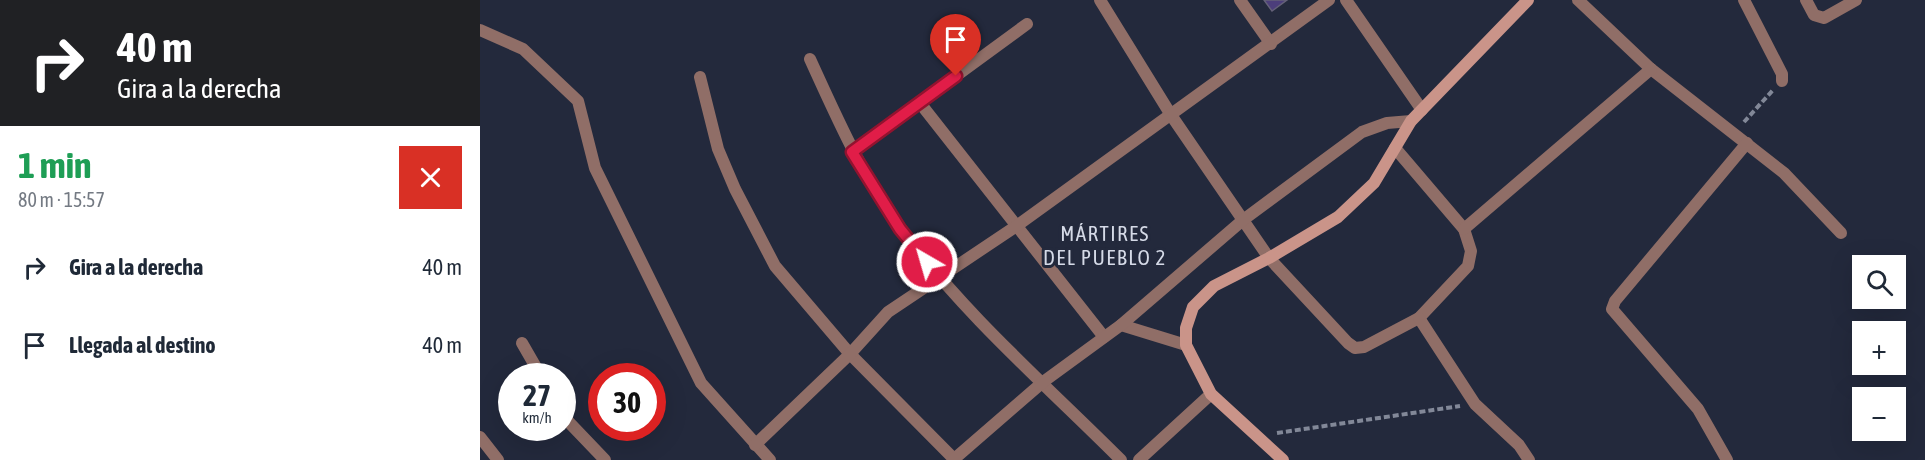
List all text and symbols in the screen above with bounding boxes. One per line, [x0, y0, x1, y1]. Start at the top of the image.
pin [930, 14, 981, 76]
text: 40 m [117, 23, 192, 71]
icon: arrive [939, 23, 972, 56]
icon: right [18, 24, 96, 102]
text: Gira a la derecha [117, 73, 282, 104]
text: 1 min [18, 144, 92, 186]
button: close [399, 146, 462, 209]
text: 80 m · 15:57 [18, 188, 105, 211]
district label: MÁRTIRES DEL PUEBLO 2 [1043, 221, 1167, 269]
position arrow [895, 230, 959, 294]
icon: right [18, 251, 51, 284]
text: Gira a la derecha [69, 254, 203, 280]
text: 40 m [422, 254, 462, 280]
map controls [1852, 255, 1906, 441]
button: search [1852, 255, 1906, 309]
button: + [1852, 321, 1906, 375]
icon: arrive [18, 329, 51, 362]
text: Llegada al destino [69, 332, 216, 358]
text: 40 m [422, 332, 462, 358]
speed limit sign: 30 [588, 363, 666, 441]
text: 27 [523, 378, 551, 412]
button: − [1852, 387, 1906, 441]
text: km/h [522, 409, 552, 426]

